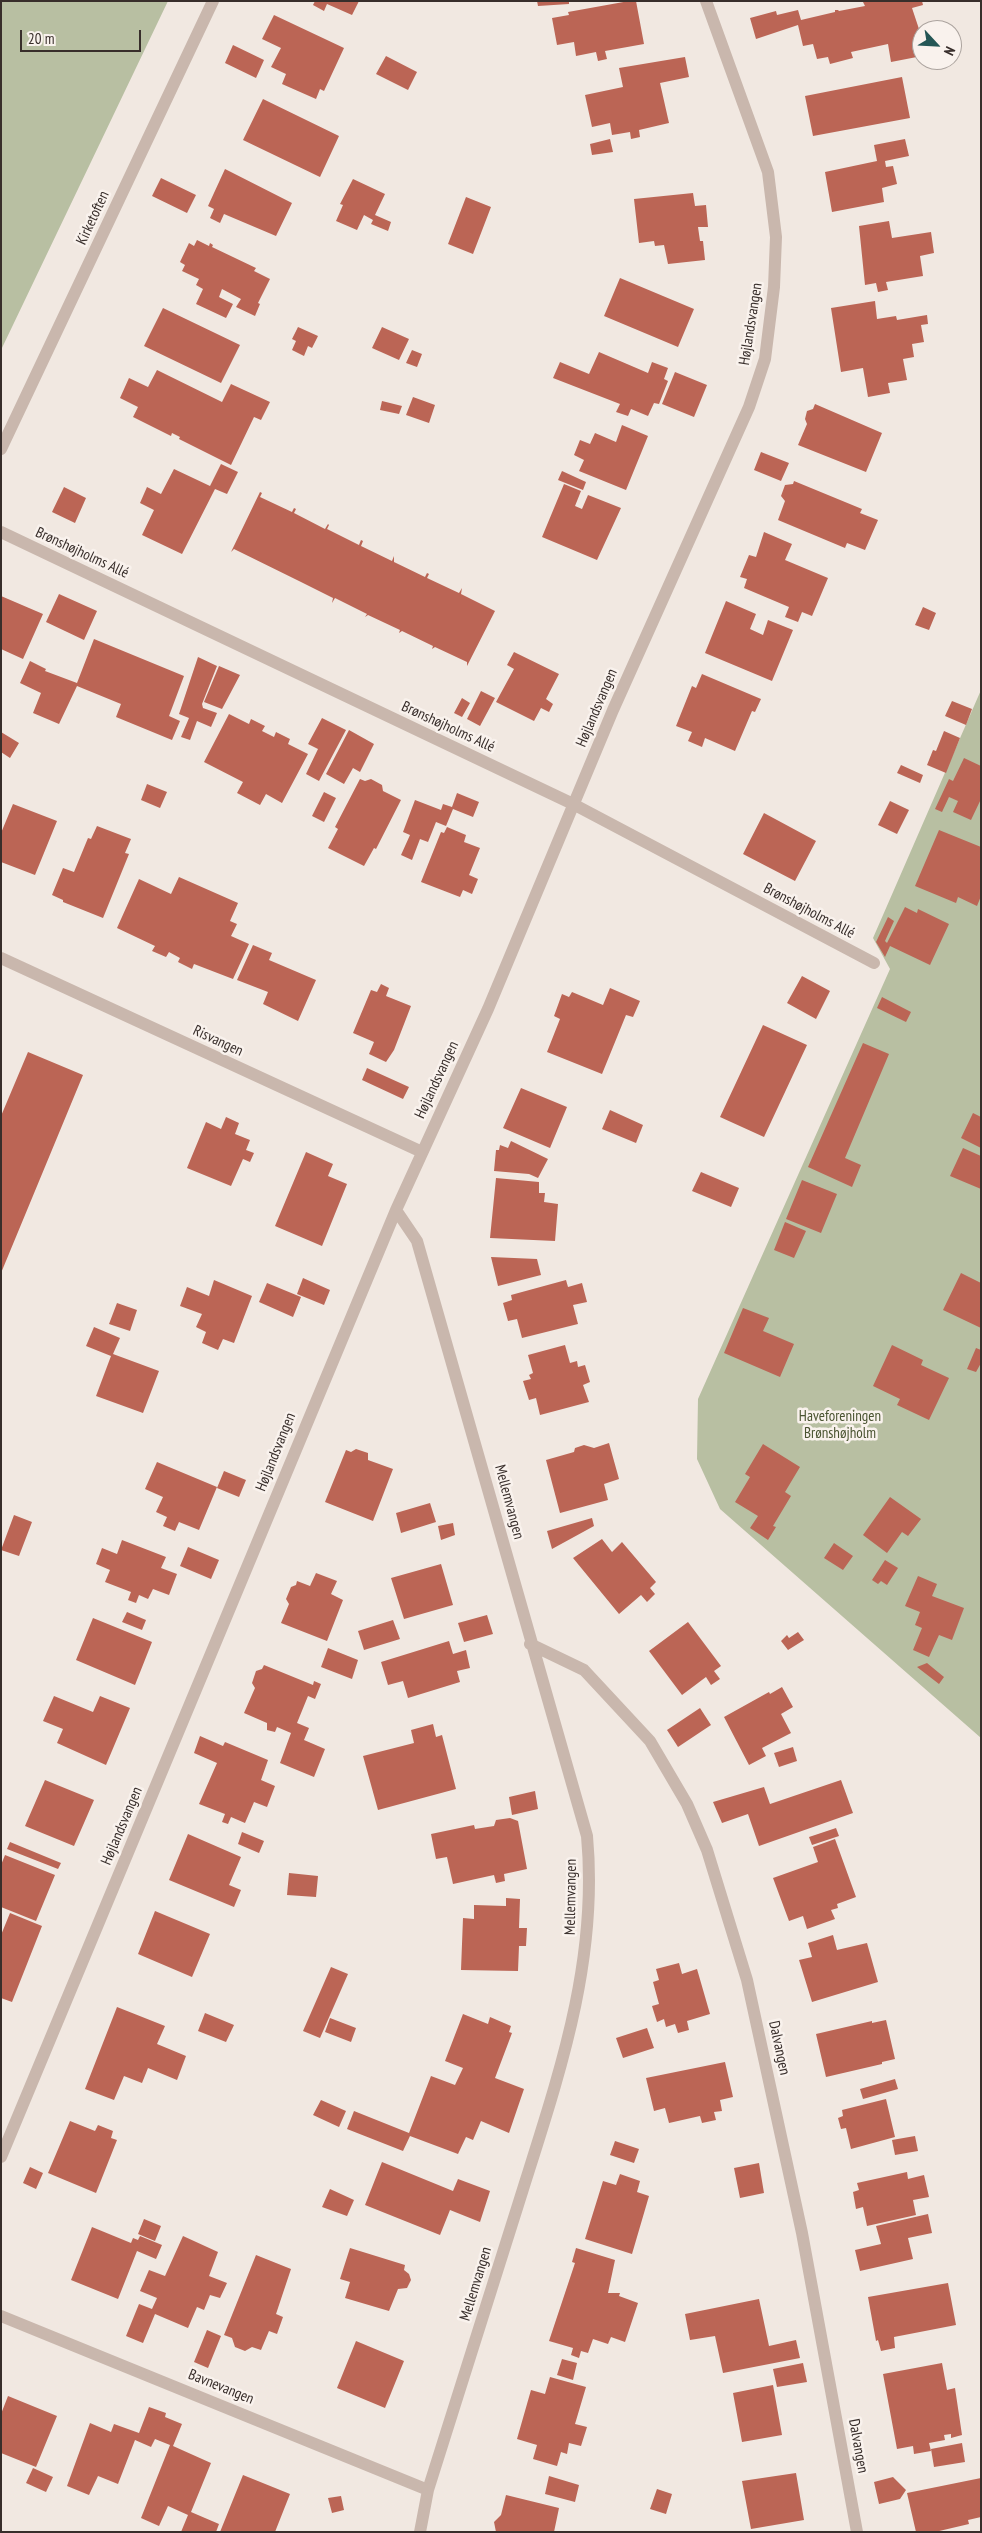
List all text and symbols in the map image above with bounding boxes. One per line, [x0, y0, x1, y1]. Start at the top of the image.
scale bar [22, 20, 144, 52]
north arrow [912, 20, 962, 70]
text: 20 m [28, 29, 54, 48]
text: N [940, 44, 959, 58]
street label: Kirketoften [73, 188, 113, 248]
street label: Højlandsvangen [736, 282, 766, 366]
street label: Brønshøjholms Allé [33, 524, 131, 582]
street label: Højlandsvangen [572, 666, 622, 750]
street label: Brønshøjholms Allé [399, 698, 497, 756]
street label: Brønshøjholms Allé [760, 879, 858, 943]
street label: Risvangen [190, 1022, 246, 1060]
street label: Højlandsvangen [411, 1039, 463, 1121]
park label: Haveforeningen Brønshøjholm [799, 1408, 881, 1443]
street label: Højlandsvangen [252, 1410, 300, 1494]
street label: Mellemvangen [490, 1463, 528, 1541]
street label: Højlandsvangen [97, 1784, 147, 1868]
street label: Mellemvangen [561, 1859, 581, 1935]
street label: Dalvangen [764, 2019, 794, 2077]
street label: Mellemvangen [456, 2245, 496, 2323]
street label: Bavnevangen [186, 2366, 256, 2408]
street label: Dalvangen [844, 2417, 872, 2475]

